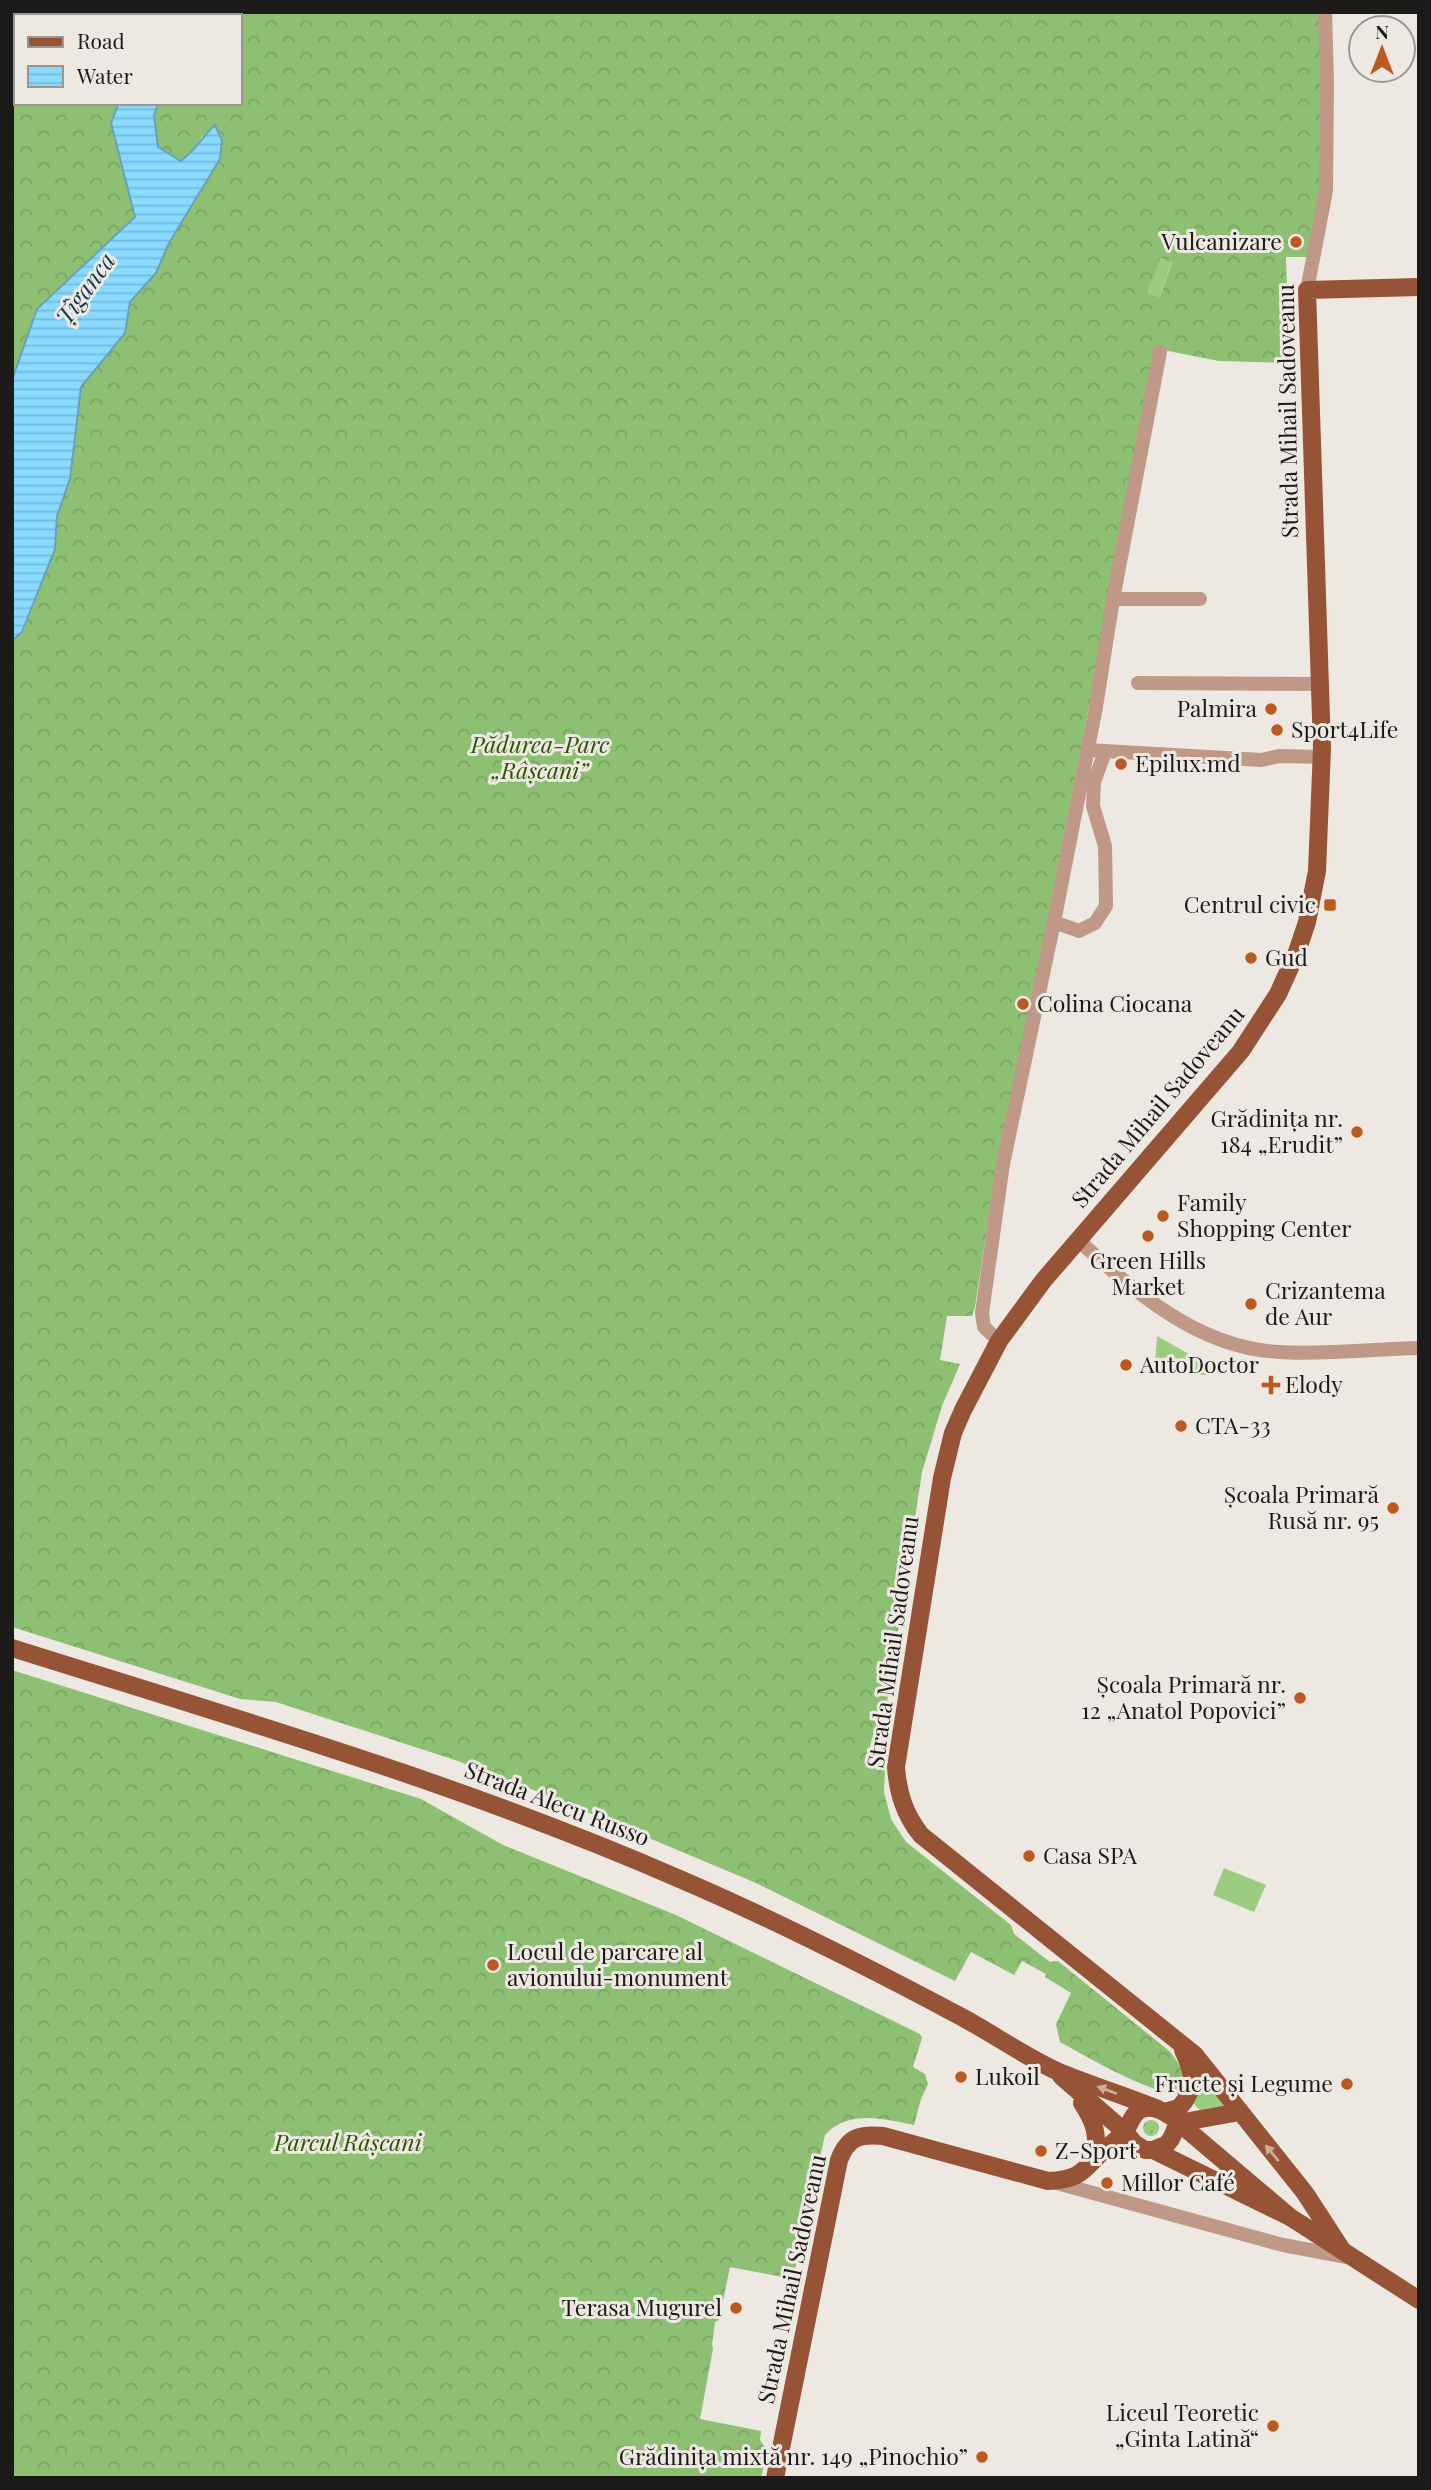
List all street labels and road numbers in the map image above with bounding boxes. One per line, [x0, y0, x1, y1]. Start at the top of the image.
street label: Strada Mihail Sadoveanu [1269, 284, 1304, 538]
street label: Strada Mihail Sadoveanu [1063, 999, 1250, 1213]
street label: Strada Mihail Sadoveanu [858, 1514, 925, 1770]
street label: Strada Alecu Russo [461, 1753, 655, 1852]
street label: Strada Mihail Sadoveanu [749, 2151, 832, 2406]

